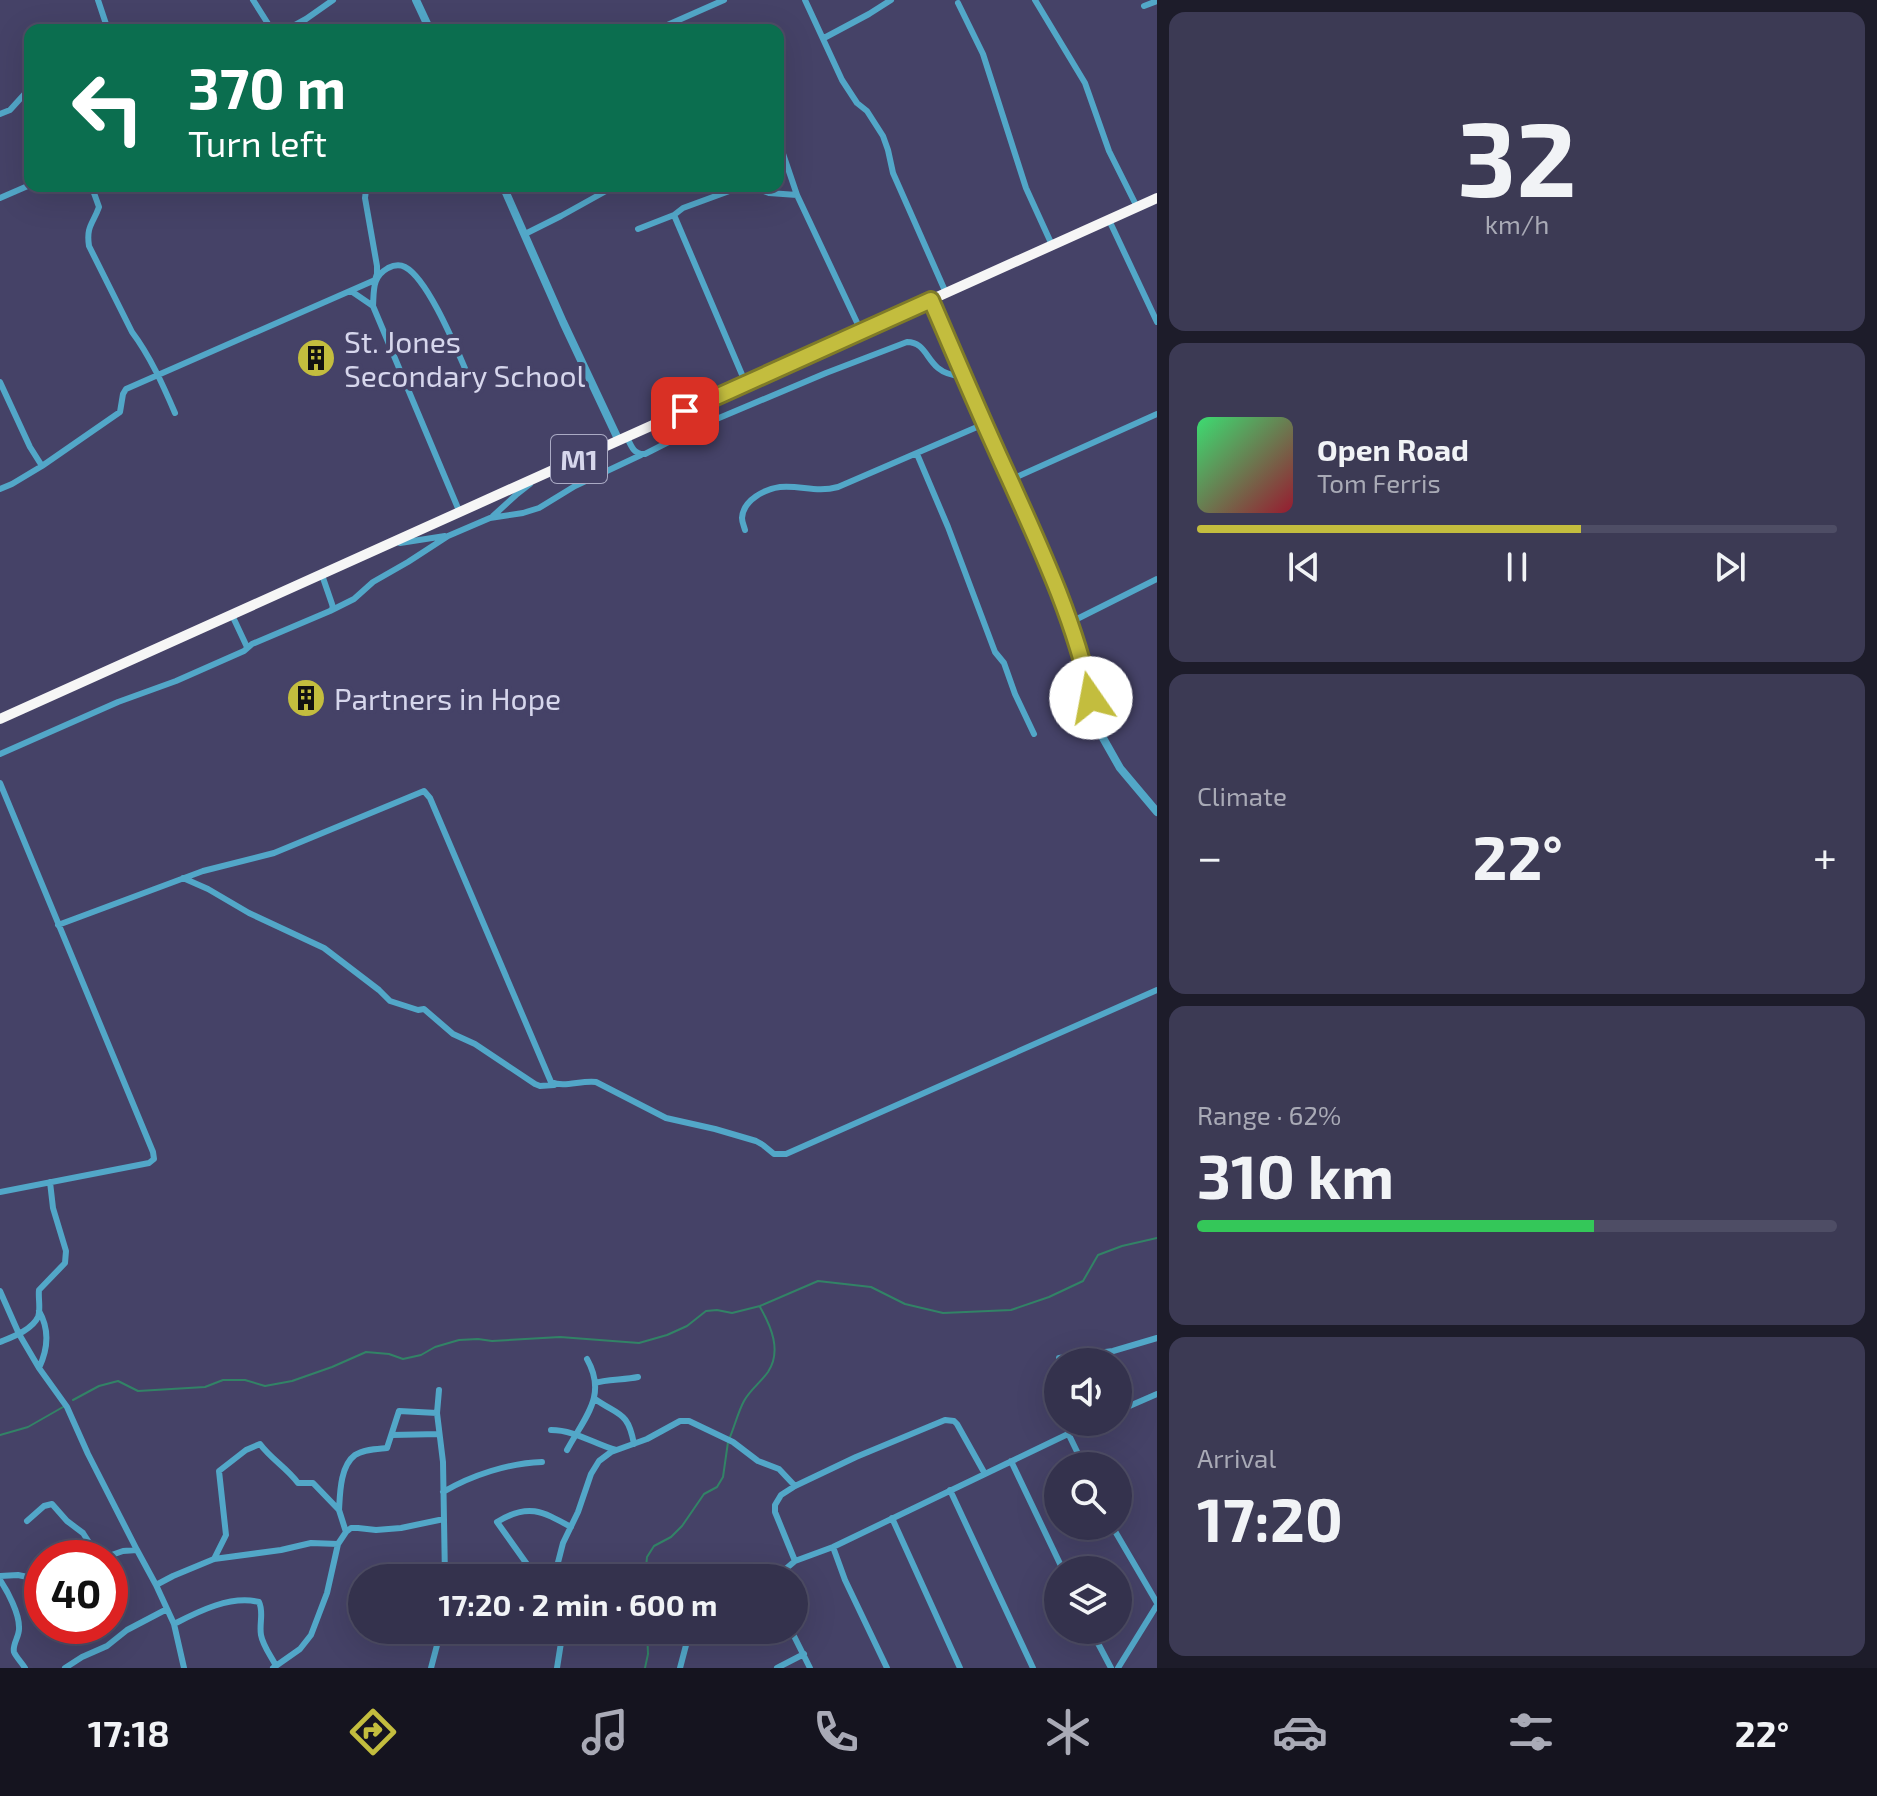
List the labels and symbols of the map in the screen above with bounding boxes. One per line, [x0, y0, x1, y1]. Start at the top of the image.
place label: St. Jones Secondary School [344, 323, 585, 393]
building icon: St. Jones Secondary School [295, 337, 337, 379]
pin [651, 377, 719, 445]
road number: M1 [551, 435, 607, 483]
position arrow [1049, 656, 1133, 740]
building icon: Partners in Hope [285, 677, 327, 719]
place label: Partners in Hope [334, 680, 561, 716]
speed limit sign: 40 [24, 1540, 128, 1644]

